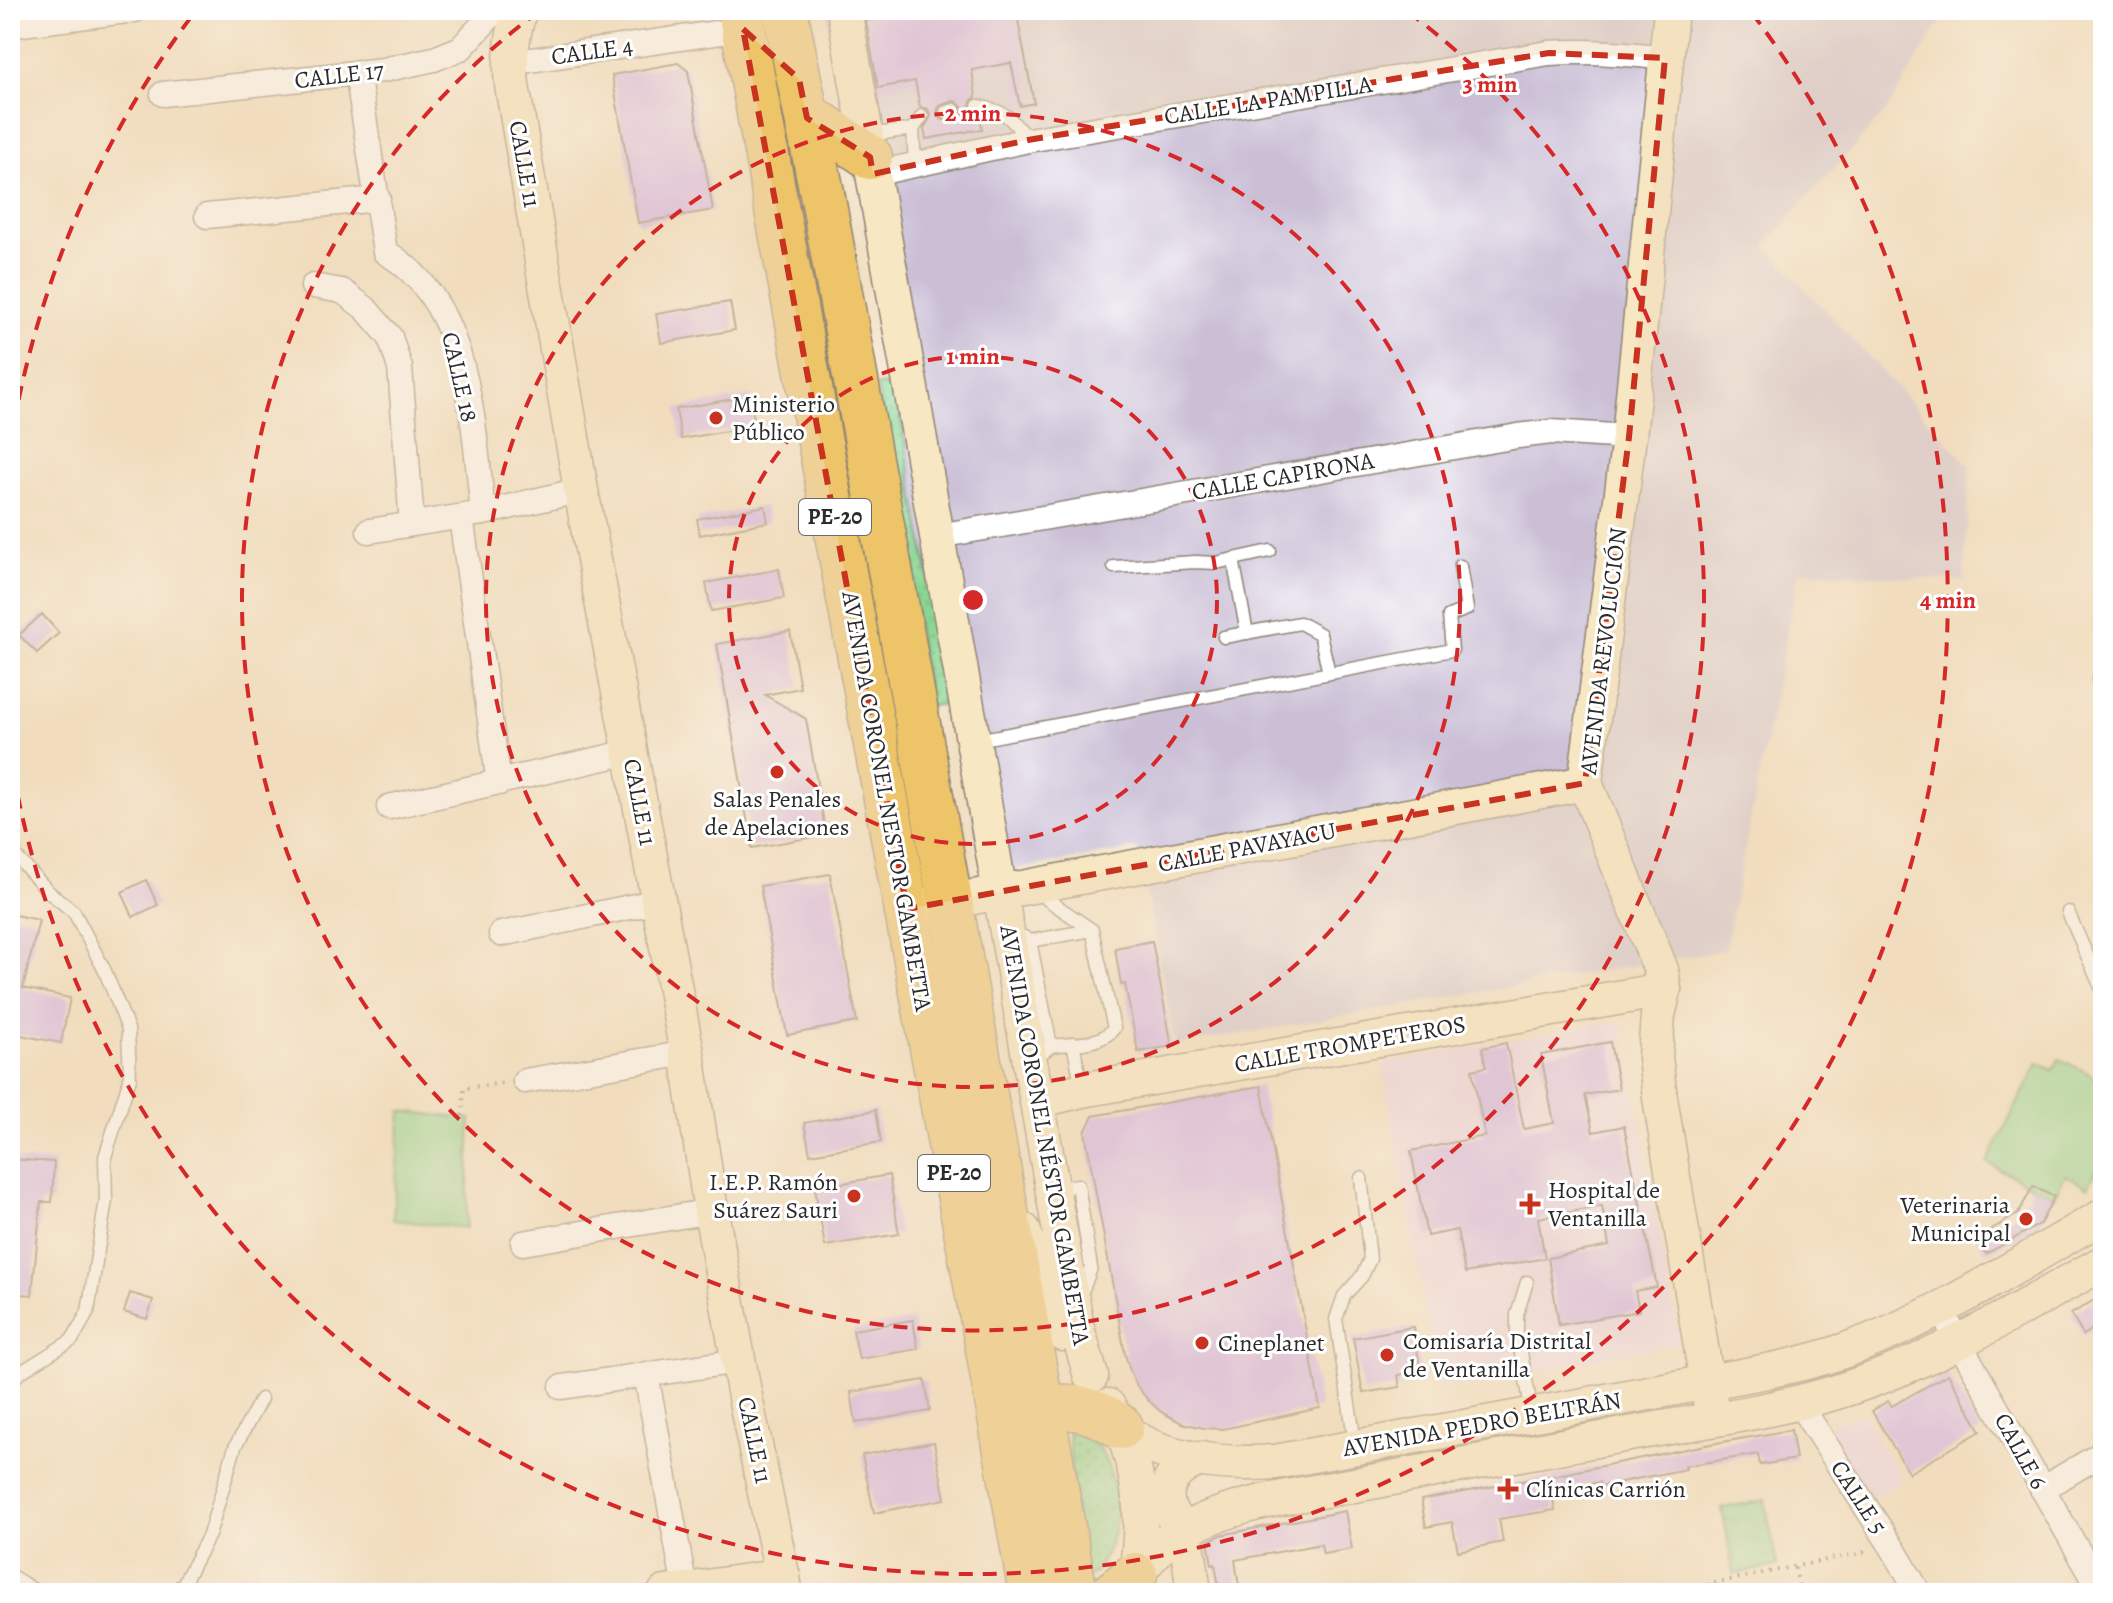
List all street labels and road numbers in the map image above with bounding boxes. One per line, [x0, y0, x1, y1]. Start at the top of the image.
street label: CALLE 4 [549, 29, 635, 73]
street label: CALLE 17 [293, 54, 386, 96]
street label: CALLE LA PAMPILLA [1162, 68, 1375, 132]
street label: CALLE 11 [502, 118, 548, 210]
street label: CALLE 18 [434, 329, 486, 425]
street label: CALLE CAPIRONA [1189, 444, 1378, 508]
road number: PE-20 [799, 499, 871, 535]
street label: AVENIDA REVOLUCIÓN [1572, 526, 1634, 777]
street label: AVENIDA CORONEL NESTOR GAMBETTA [834, 588, 940, 1014]
street label: CALLE 11 [616, 756, 664, 848]
street label: CALLE PAVAYACU [1155, 814, 1339, 880]
street label: AVENIDA CORONEL NÉSTOR GAMBETTA [992, 922, 1098, 1348]
street label: CALLE TROMPETEROS [1232, 1008, 1468, 1080]
road number: PE-20 [918, 1155, 990, 1191]
street label: AVENIDA PEDRO BELTRÁN [1339, 1384, 1624, 1464]
street label: CALLE 11 [730, 1394, 780, 1486]
street label: CALLE 6 [1987, 1407, 2055, 1495]
street label: CALLE 5 [1823, 1454, 1895, 1540]

